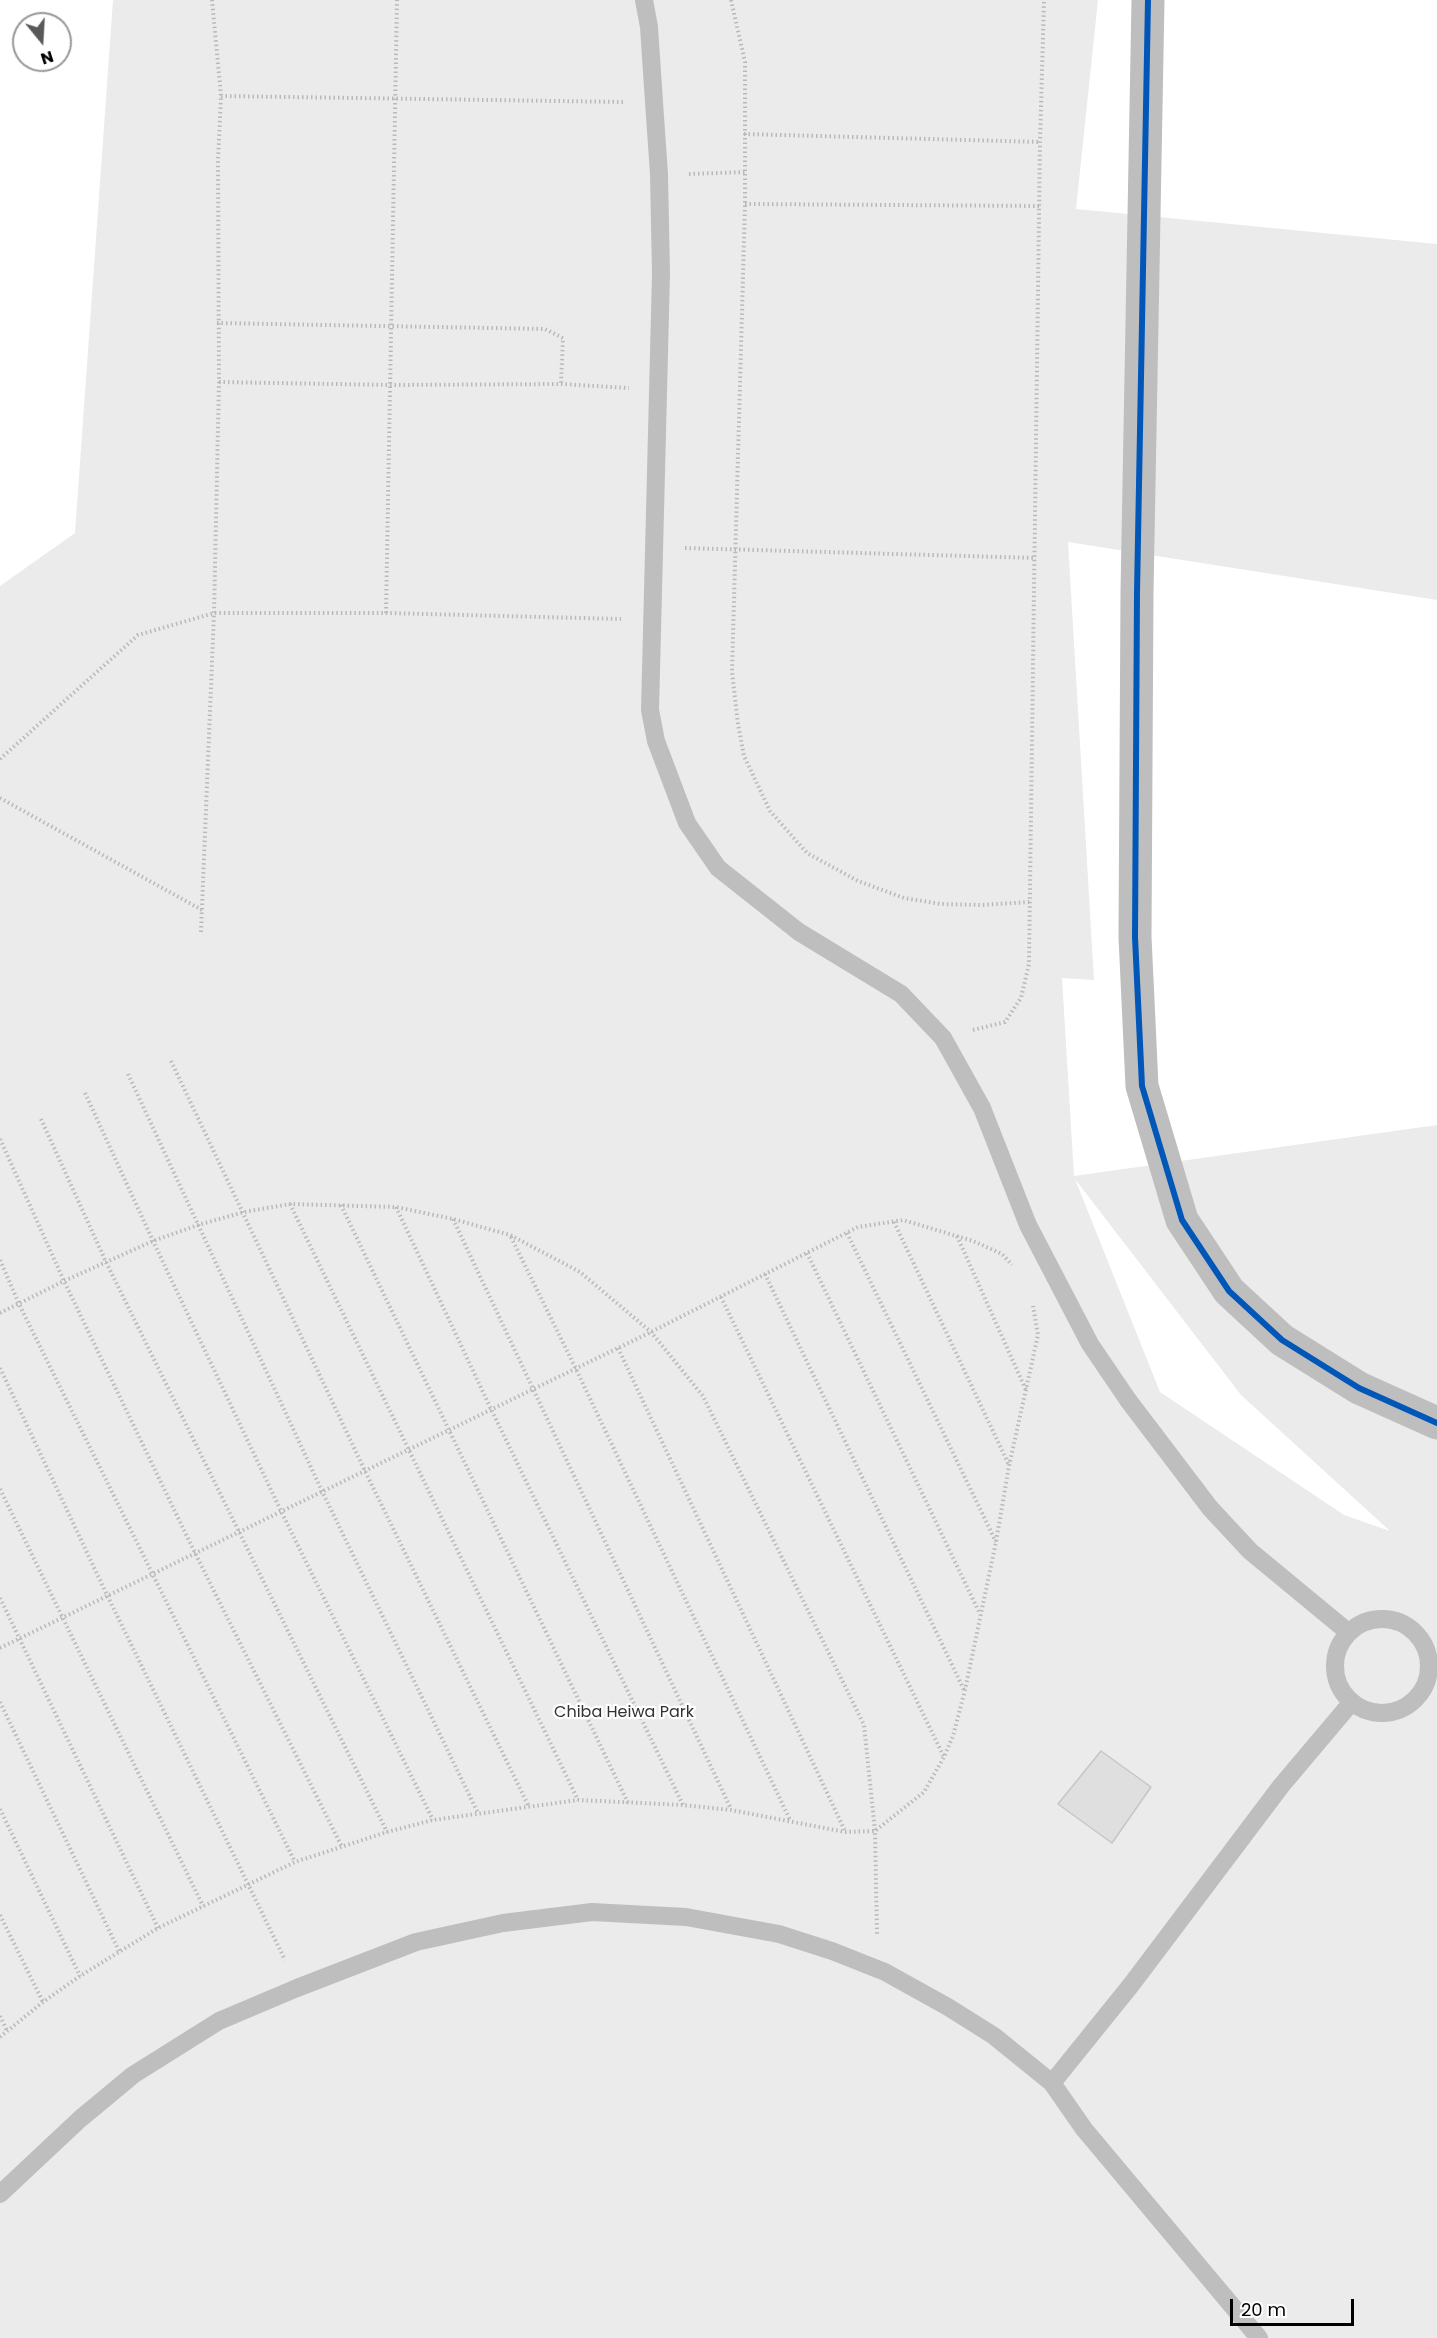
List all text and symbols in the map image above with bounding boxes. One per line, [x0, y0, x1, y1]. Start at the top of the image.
north arrow [12, 12, 72, 72]
text: N [38, 45, 56, 70]
park label: Chiba Heiwa Park [554, 1703, 694, 1723]
scale bar [1233, 2287, 1358, 2325]
text: 20 m [1241, 2297, 1286, 2322]

